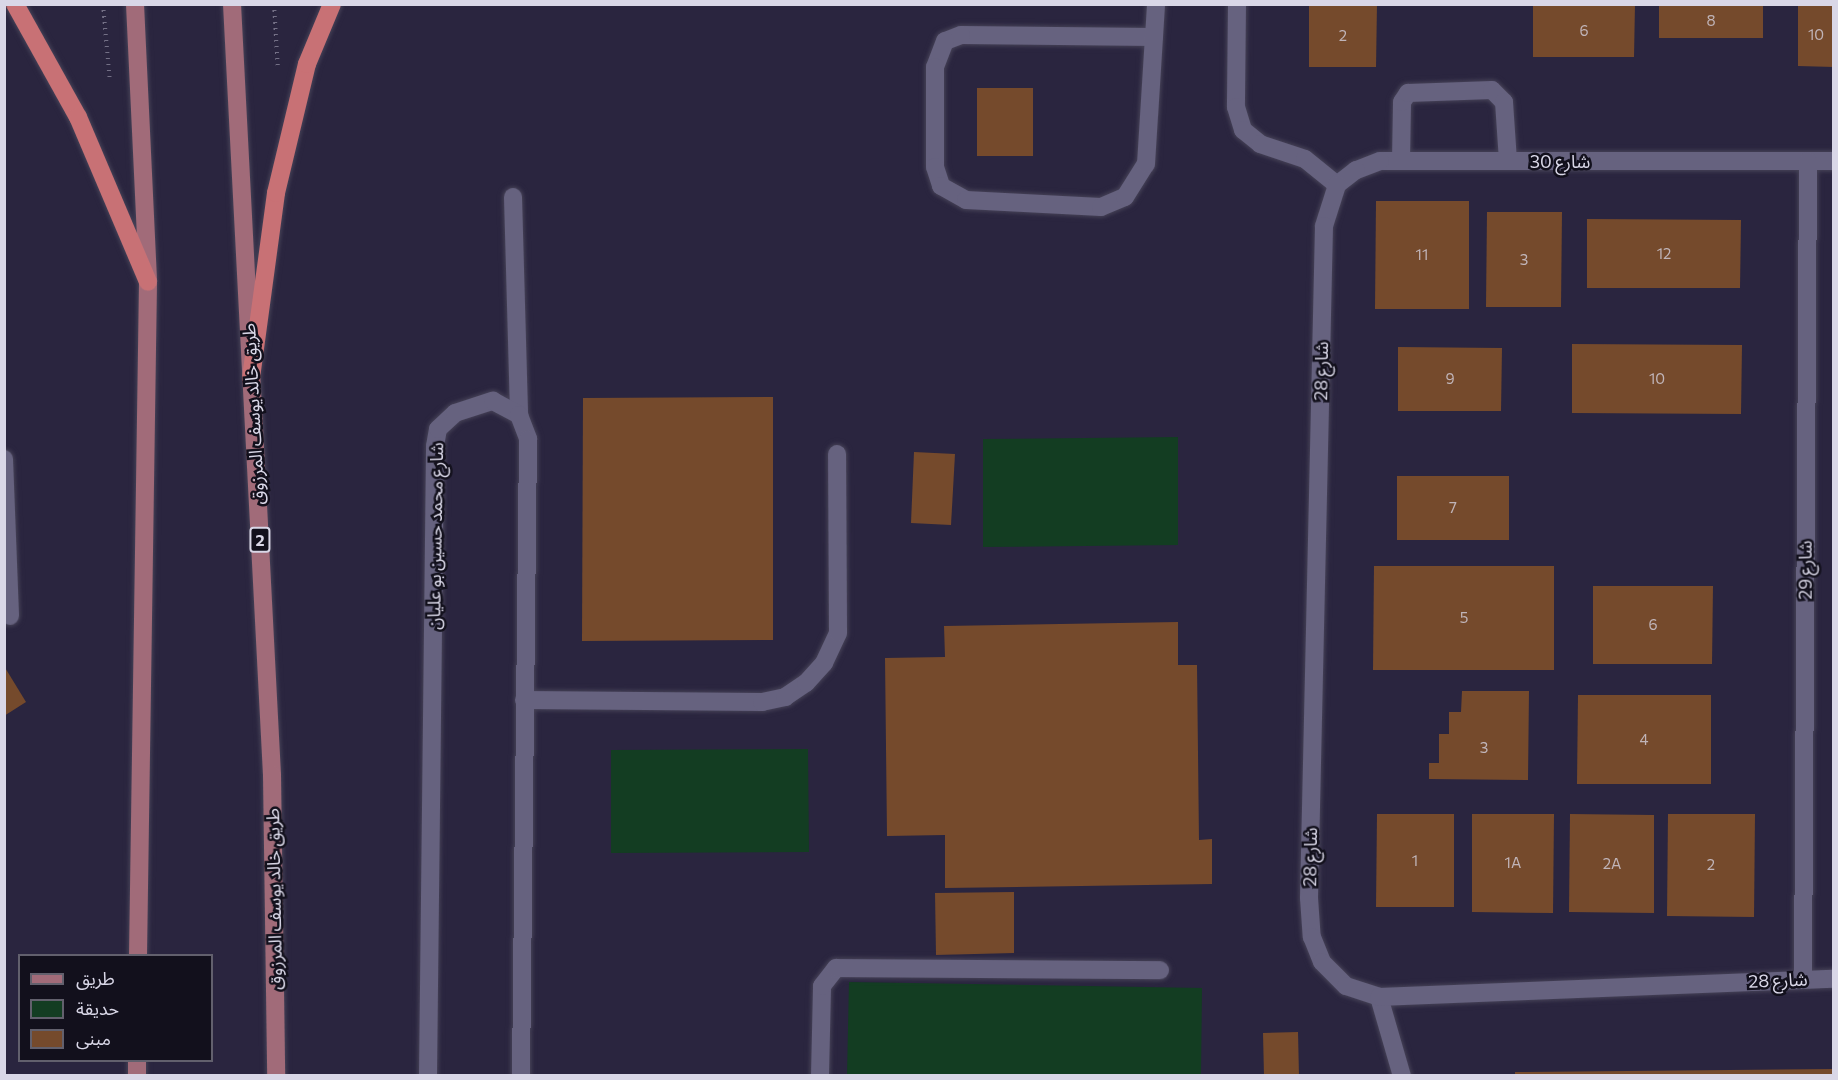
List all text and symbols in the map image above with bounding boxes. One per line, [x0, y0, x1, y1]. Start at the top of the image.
house number: 8 [1706, 12, 1716, 30]
house number: 6 [1579, 22, 1589, 40]
house number: 10 [1808, 26, 1824, 44]
house number: 2 [1339, 27, 1347, 45]
street label: شارع 30 [1530, 150, 1590, 172]
house number: 12 [1657, 245, 1671, 263]
house number: 11 [1416, 246, 1428, 264]
house number: 3 [1520, 251, 1528, 269]
street label: طريق خالد يوسف المرزوق [237, 323, 269, 505]
street label: شارع 28 [1310, 341, 1332, 401]
house number: 9 [1445, 370, 1455, 388]
house number: 10 [1649, 370, 1665, 388]
street label: شارع محمد حسين بو عليان [423, 442, 447, 630]
house number: 7 [1449, 499, 1457, 517]
road number: 2 [248, 527, 272, 553]
street label: شارع 29 [1794, 540, 1816, 600]
house number: 5 [1460, 609, 1468, 627]
house number: 6 [1648, 616, 1658, 634]
house number: 4 [1640, 731, 1648, 749]
house number: 3 [1480, 739, 1488, 757]
street label: طريق خالد يوسف المرزوق [262, 808, 286, 990]
street label: شارع 28 [1299, 827, 1321, 887]
house number: 1 [1412, 852, 1418, 870]
house number: 1A [1505, 854, 1521, 872]
house number: 2A [1603, 855, 1621, 873]
house number: 2 [1707, 856, 1715, 874]
legend [18, 954, 213, 1062]
text: طريق [76, 967, 115, 989]
street label: شارع 28 [1748, 968, 1808, 992]
text: حديقة [76, 997, 119, 1019]
text: مبنى [76, 1027, 111, 1049]

